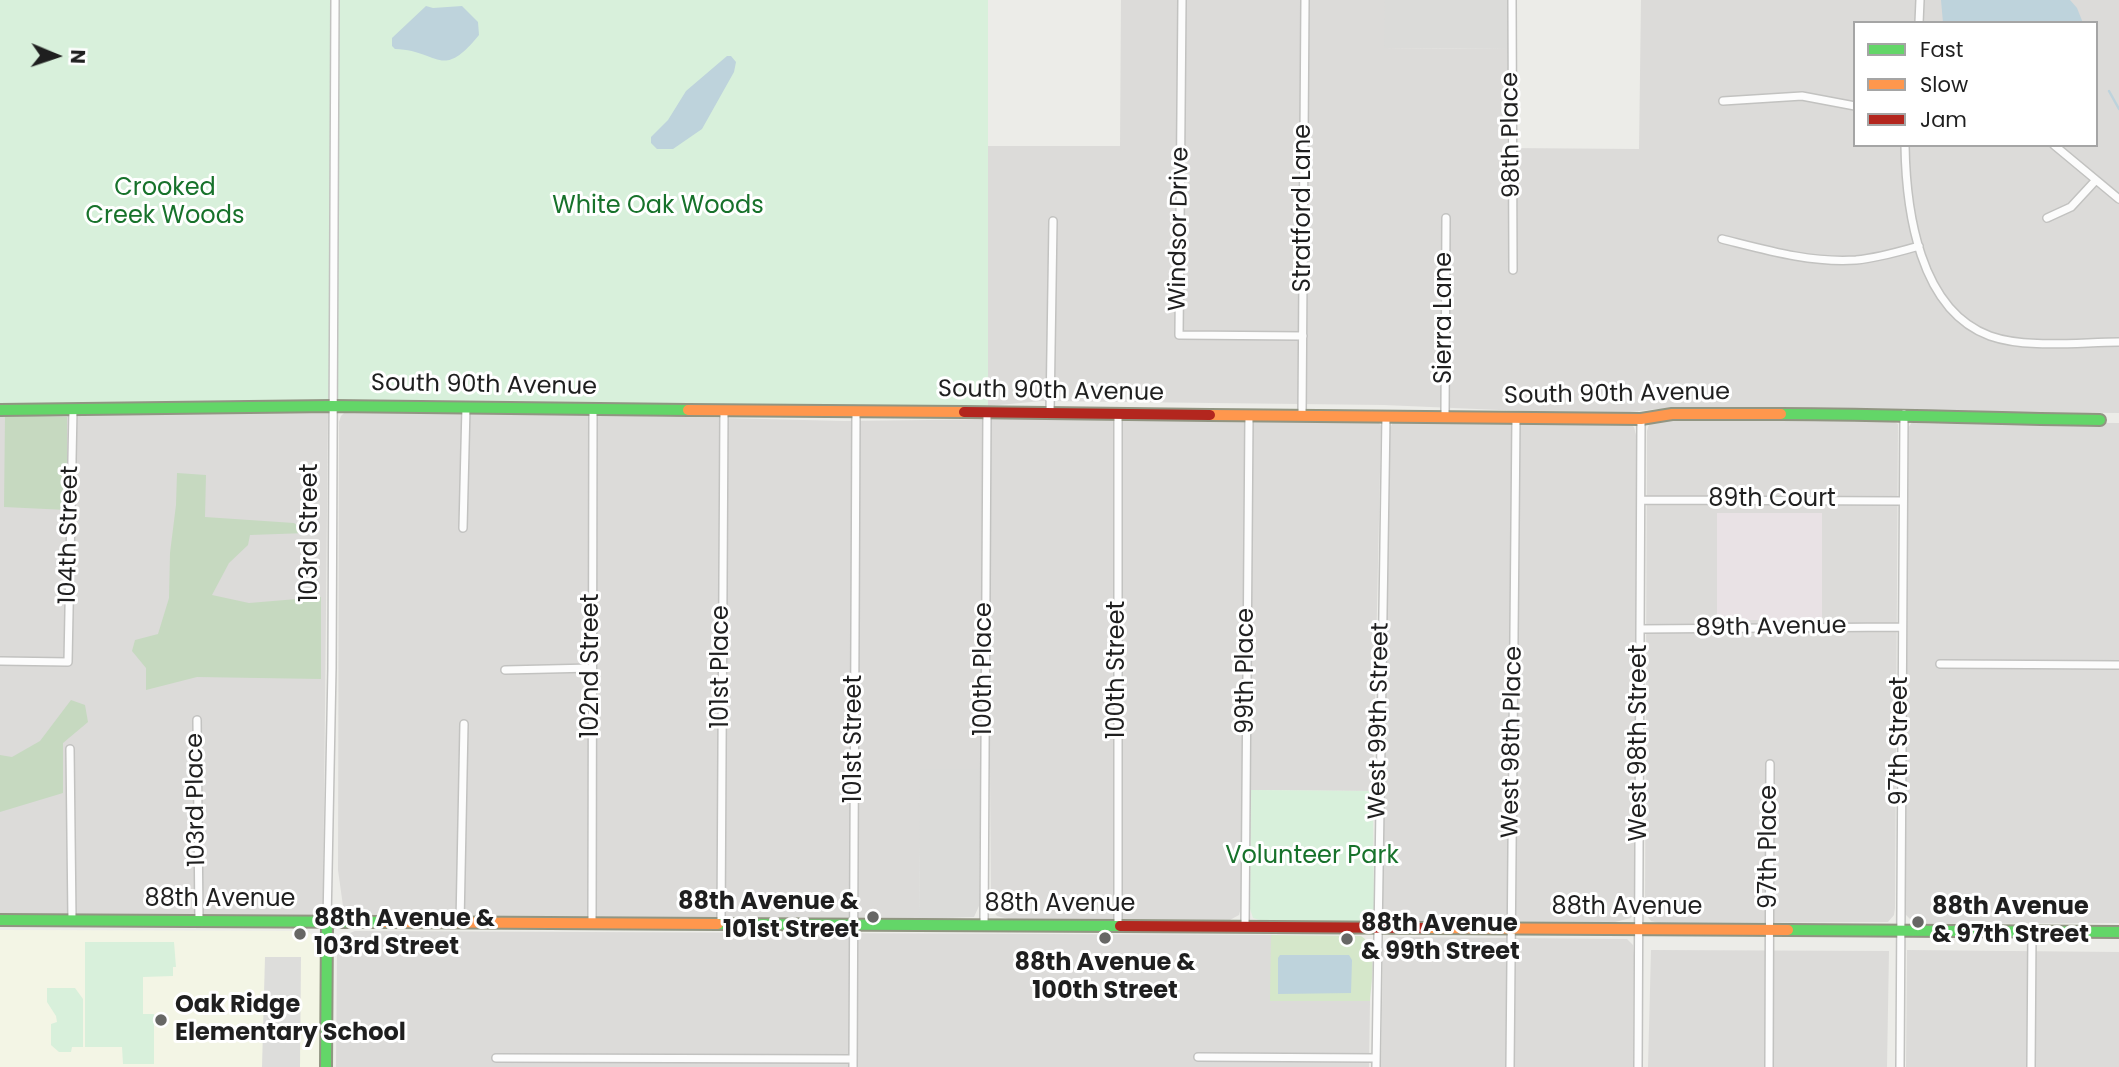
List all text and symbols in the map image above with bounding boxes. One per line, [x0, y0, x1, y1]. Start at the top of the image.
north arrow [21, 21, 91, 91]
legend [1853, 21, 2098, 147]
text: Fast [1920, 35, 1963, 64]
text: N [64, 49, 91, 64]
text: Slow [1920, 70, 1968, 99]
street label: 98th Place [1497, 72, 1527, 198]
text: Jam [1920, 105, 1967, 134]
street label: Stratford Lane [1290, 124, 1318, 292]
street label: Windsor Drive [1164, 147, 1196, 311]
park label: Crooked Creek Woods [86, 175, 244, 231]
park label: White Oak Woods [552, 193, 764, 221]
street label: Sierra Lane [1431, 252, 1459, 384]
street label: South 90th Avenue [371, 370, 597, 402]
street label: South 90th Avenue [938, 376, 1164, 408]
street label: South 90th Avenue [1504, 379, 1730, 411]
street label: 103rd Street [297, 464, 325, 602]
street label: 104th Street [54, 465, 86, 605]
street label: 89th Court [1708, 486, 1836, 514]
street label: 102nd Street [578, 594, 606, 738]
street label: 100th Street [1104, 601, 1132, 739]
street label: 100th Place [971, 602, 999, 736]
street label: 101st Place [708, 605, 736, 729]
street label: 99th Place [1233, 608, 1261, 734]
street label: 89th Avenue [1695, 612, 1847, 644]
street label: West 99th Street [1364, 622, 1396, 820]
street label: West 98th Street [1626, 644, 1654, 842]
street label: West 98th Place [1497, 646, 1529, 838]
street label: 101st Street [841, 675, 869, 803]
street label: 97th Street [1887, 677, 1915, 805]
street label: 103rd Place [181, 733, 213, 867]
street label: 97th Place [1756, 785, 1784, 909]
park label: Volunteer Park [1225, 843, 1399, 871]
street label: 88th Avenue [145, 886, 295, 914]
place label: 88th Avenue & 101st Street [678, 889, 859, 945]
street label: 88th Avenue [985, 891, 1135, 919]
street label: 88th Avenue [1552, 894, 1702, 922]
place label: 88th Avenue & 97th Street [1932, 894, 2089, 950]
place label: 88th Avenue & 103rd Street [314, 906, 495, 962]
marker: 88th Avenue & 101st Street [865, 909, 881, 925]
place label: 88th Avenue & 99th Street [1361, 911, 1520, 967]
marker: 88th Avenue & 97th Street [1910, 914, 1926, 930]
marker: 88th Avenue & 103rd Street [292, 926, 308, 942]
marker: 88th Avenue & 100th Street [1097, 930, 1113, 946]
marker: 88th Avenue & 99th Street [1339, 931, 1355, 947]
place label: 88th Avenue & 100th Street [1015, 950, 1195, 1006]
place label: Oak Ridge Elementary School [175, 992, 406, 1048]
marker: Oak Ridge Elementary School [153, 1012, 169, 1028]

